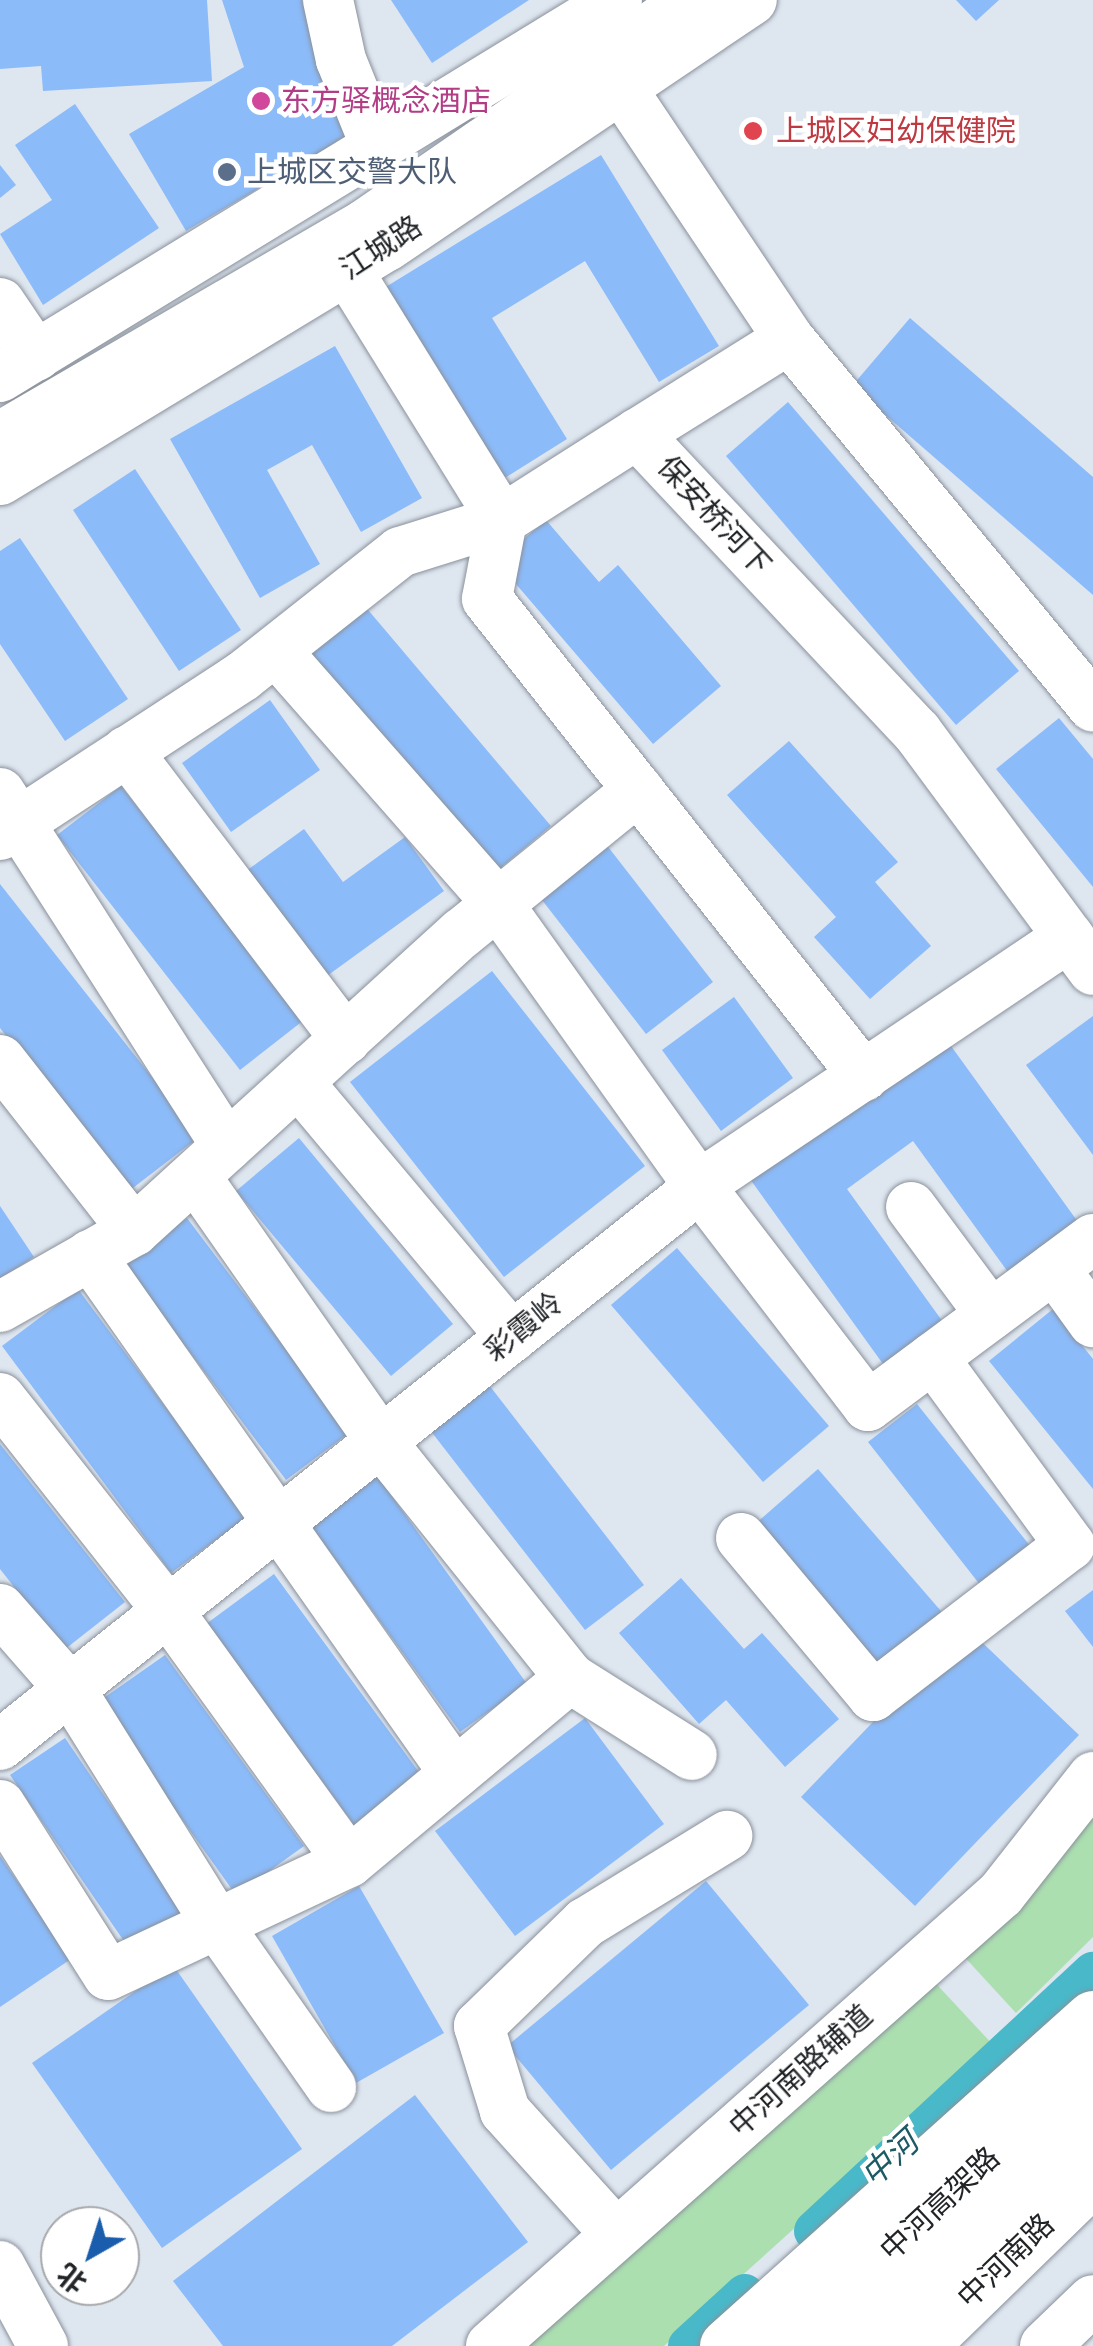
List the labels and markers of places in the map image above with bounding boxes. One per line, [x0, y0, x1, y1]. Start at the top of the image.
place label: 东方驿概念酒店 [281, 83, 491, 119]
marker: 东方驿概念酒店 [250, 90, 272, 112]
place label: 上城区妇幼保健院 [776, 113, 1016, 149]
marker: 上城区妇幼保健院 [740, 118, 766, 144]
place label: 上城区交警大队 [247, 154, 457, 190]
marker: 上城区交警大队 [216, 161, 238, 183]

